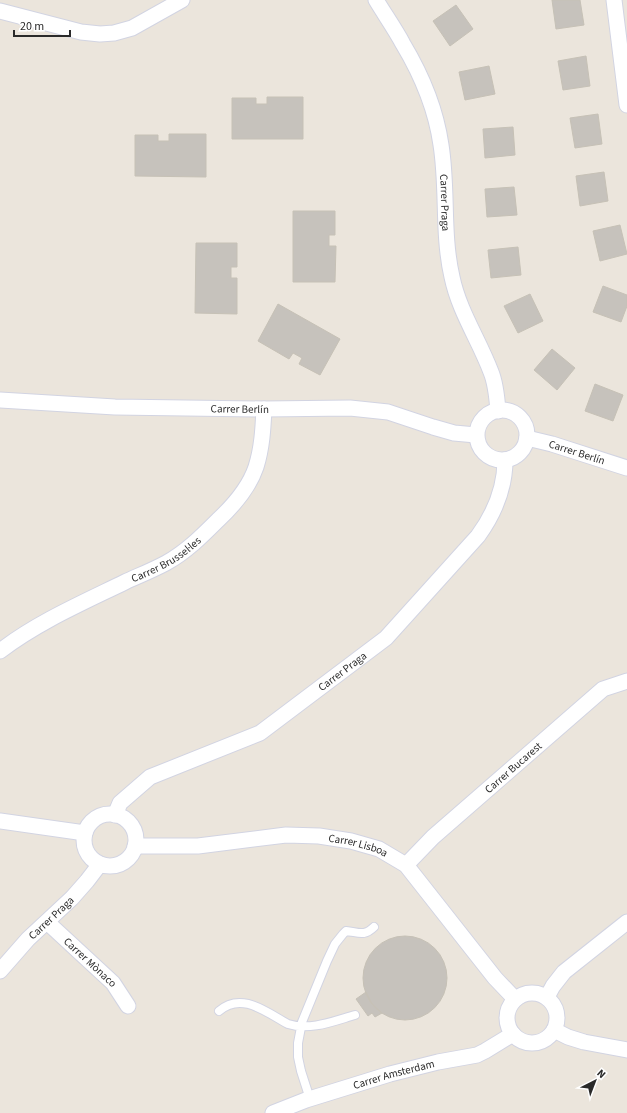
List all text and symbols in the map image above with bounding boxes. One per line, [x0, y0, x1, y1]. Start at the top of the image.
scale bar [14, 12, 70, 38]
text: 20 m [20, 18, 44, 35]
street label: Carrer Praga [437, 174, 454, 232]
street label: Carrer Berlín [211, 401, 269, 417]
street label: Carrer Berlín [547, 436, 607, 468]
street label: Carrer Brussel·les [129, 533, 204, 586]
street label: Carrer Praga [315, 648, 369, 694]
street label: Carrer Bucarest [481, 738, 545, 796]
street label: Carrer Lisboa [328, 830, 391, 860]
street label: Carrer Praga [25, 893, 77, 943]
street label: Carrer Mònaco [61, 934, 120, 990]
street label: Carrer Amsterdam [351, 1056, 436, 1093]
north arrow [575, 1061, 615, 1101]
text: N [594, 1066, 609, 1082]

